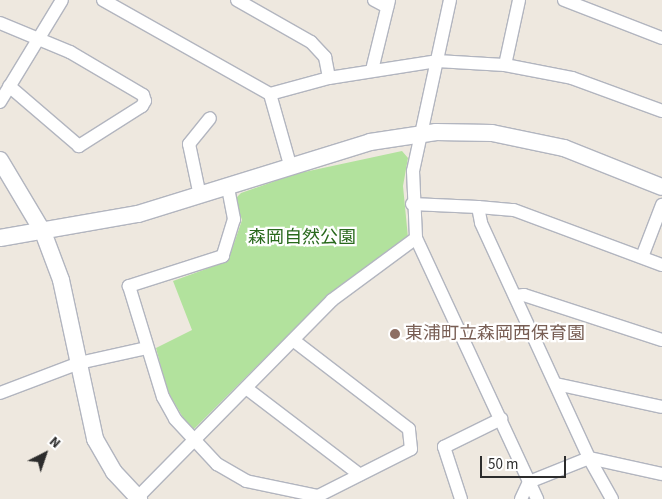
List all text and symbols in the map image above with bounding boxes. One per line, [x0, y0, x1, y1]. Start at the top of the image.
park label: 森岡自然公園 [248, 227, 356, 249]
place label: 東浦町立森岡西保育園 [405, 323, 585, 345]
marker: 東浦町立森岡西保育園 [389, 328, 401, 340]
north arrow [20, 429, 70, 479]
text: N [45, 432, 65, 453]
scale bar [482, 446, 568, 478]
text: 50 m [488, 454, 518, 475]

